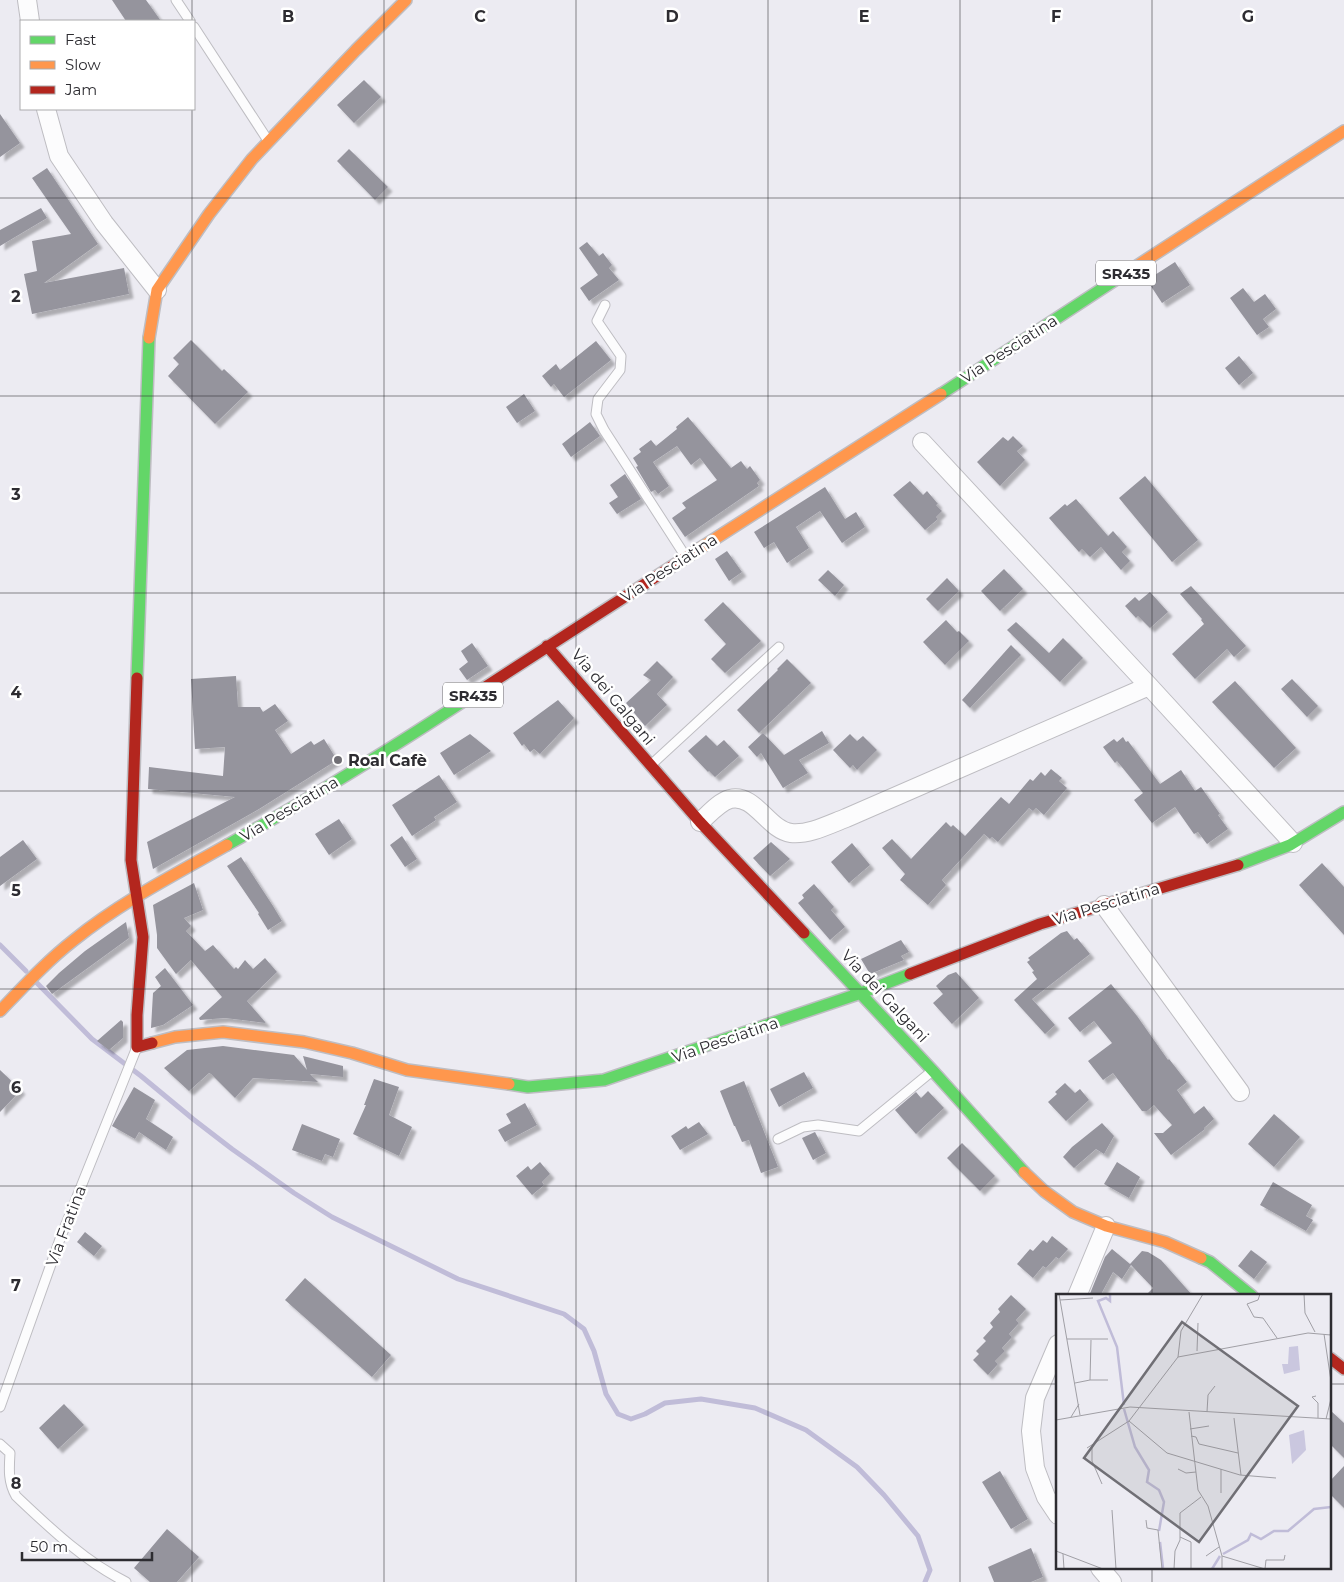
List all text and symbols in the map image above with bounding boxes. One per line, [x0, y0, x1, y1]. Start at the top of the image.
text: B [282, 7, 294, 26]
text: C [474, 7, 486, 26]
text: D [665, 7, 679, 26]
text: E [859, 7, 869, 26]
text: F [1051, 7, 1061, 26]
text: G [1242, 7, 1254, 26]
legend [20, 20, 195, 110]
text: Fast [65, 30, 96, 49]
text: Slow [65, 55, 101, 74]
text: Jam [64, 80, 97, 99]
road number: SR435 [1096, 260, 1156, 286]
text: 2 [11, 287, 21, 306]
street label: Via Pesciatina [957, 311, 1061, 387]
text: 3 [10, 485, 21, 504]
street label: Via Pesciatina [617, 530, 721, 606]
street label: Via dei Galgani [567, 645, 659, 749]
road number: SR435 [443, 682, 503, 708]
text: 4 [10, 683, 22, 702]
place label: Roal Cafè [348, 751, 427, 770]
marker: Roal Cafè [332, 754, 344, 766]
street label: Via Pesciatina [236, 772, 342, 846]
street label: Via Pesciatina [1050, 879, 1162, 929]
text: 5 [11, 881, 21, 900]
street label: Via dei Galgani [837, 946, 933, 1046]
street label: Via Pesciatina [669, 1013, 781, 1067]
text: 6 [11, 1078, 21, 1097]
street label: Via Fratina [42, 1183, 90, 1269]
text: 7 [11, 1276, 21, 1295]
inset map [1056, 1294, 1332, 1570]
text: 8 [11, 1474, 21, 1493]
scale bar [22, 1530, 152, 1562]
text: 50 m [30, 1537, 68, 1556]

